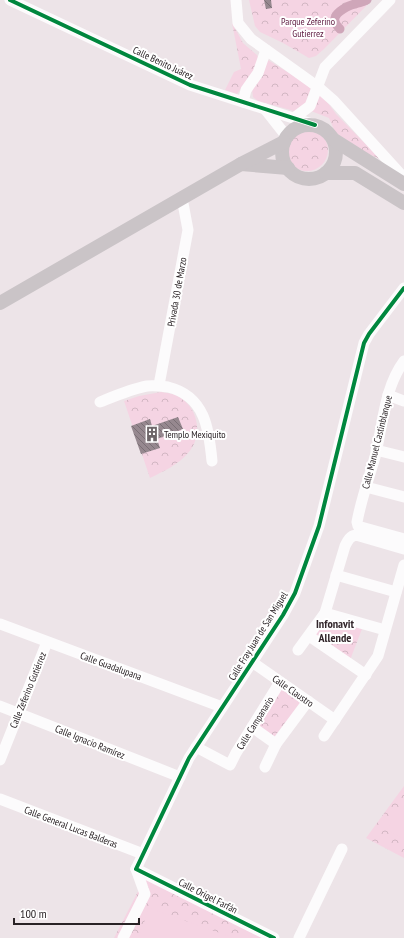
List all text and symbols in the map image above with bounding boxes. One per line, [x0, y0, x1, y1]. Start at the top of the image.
park label: Parque Zeferino Gutierrez [281, 15, 335, 40]
street label: Calle Benito Juárez [131, 43, 196, 83]
street label: Privada 30 de Marzo [165, 256, 189, 328]
street label: Calle Manuel Castinblanque [359, 394, 395, 490]
building icon: Templo Mexiquito [143, 425, 161, 443]
place label: Templo Mexiquito [164, 428, 226, 441]
street label: Calle Fray Juan de San Miguel [225, 589, 291, 683]
district label: Infonavit Allende [316, 616, 355, 645]
street label: Calle Guadalupana [79, 649, 143, 683]
street label: Calle Zeferino Gutiérrez [7, 650, 49, 730]
street label: Calle Claustro [270, 672, 316, 710]
street label: Calle Campanario [234, 694, 276, 752]
street label: Calle Ignacio Ramírez [53, 722, 127, 762]
street label: Calle General Lucas Balderas [22, 803, 120, 851]
street label: Calle Origel Farfán [176, 876, 240, 916]
scale bar [14, 900, 139, 926]
text: 100 m [20, 906, 47, 921]

